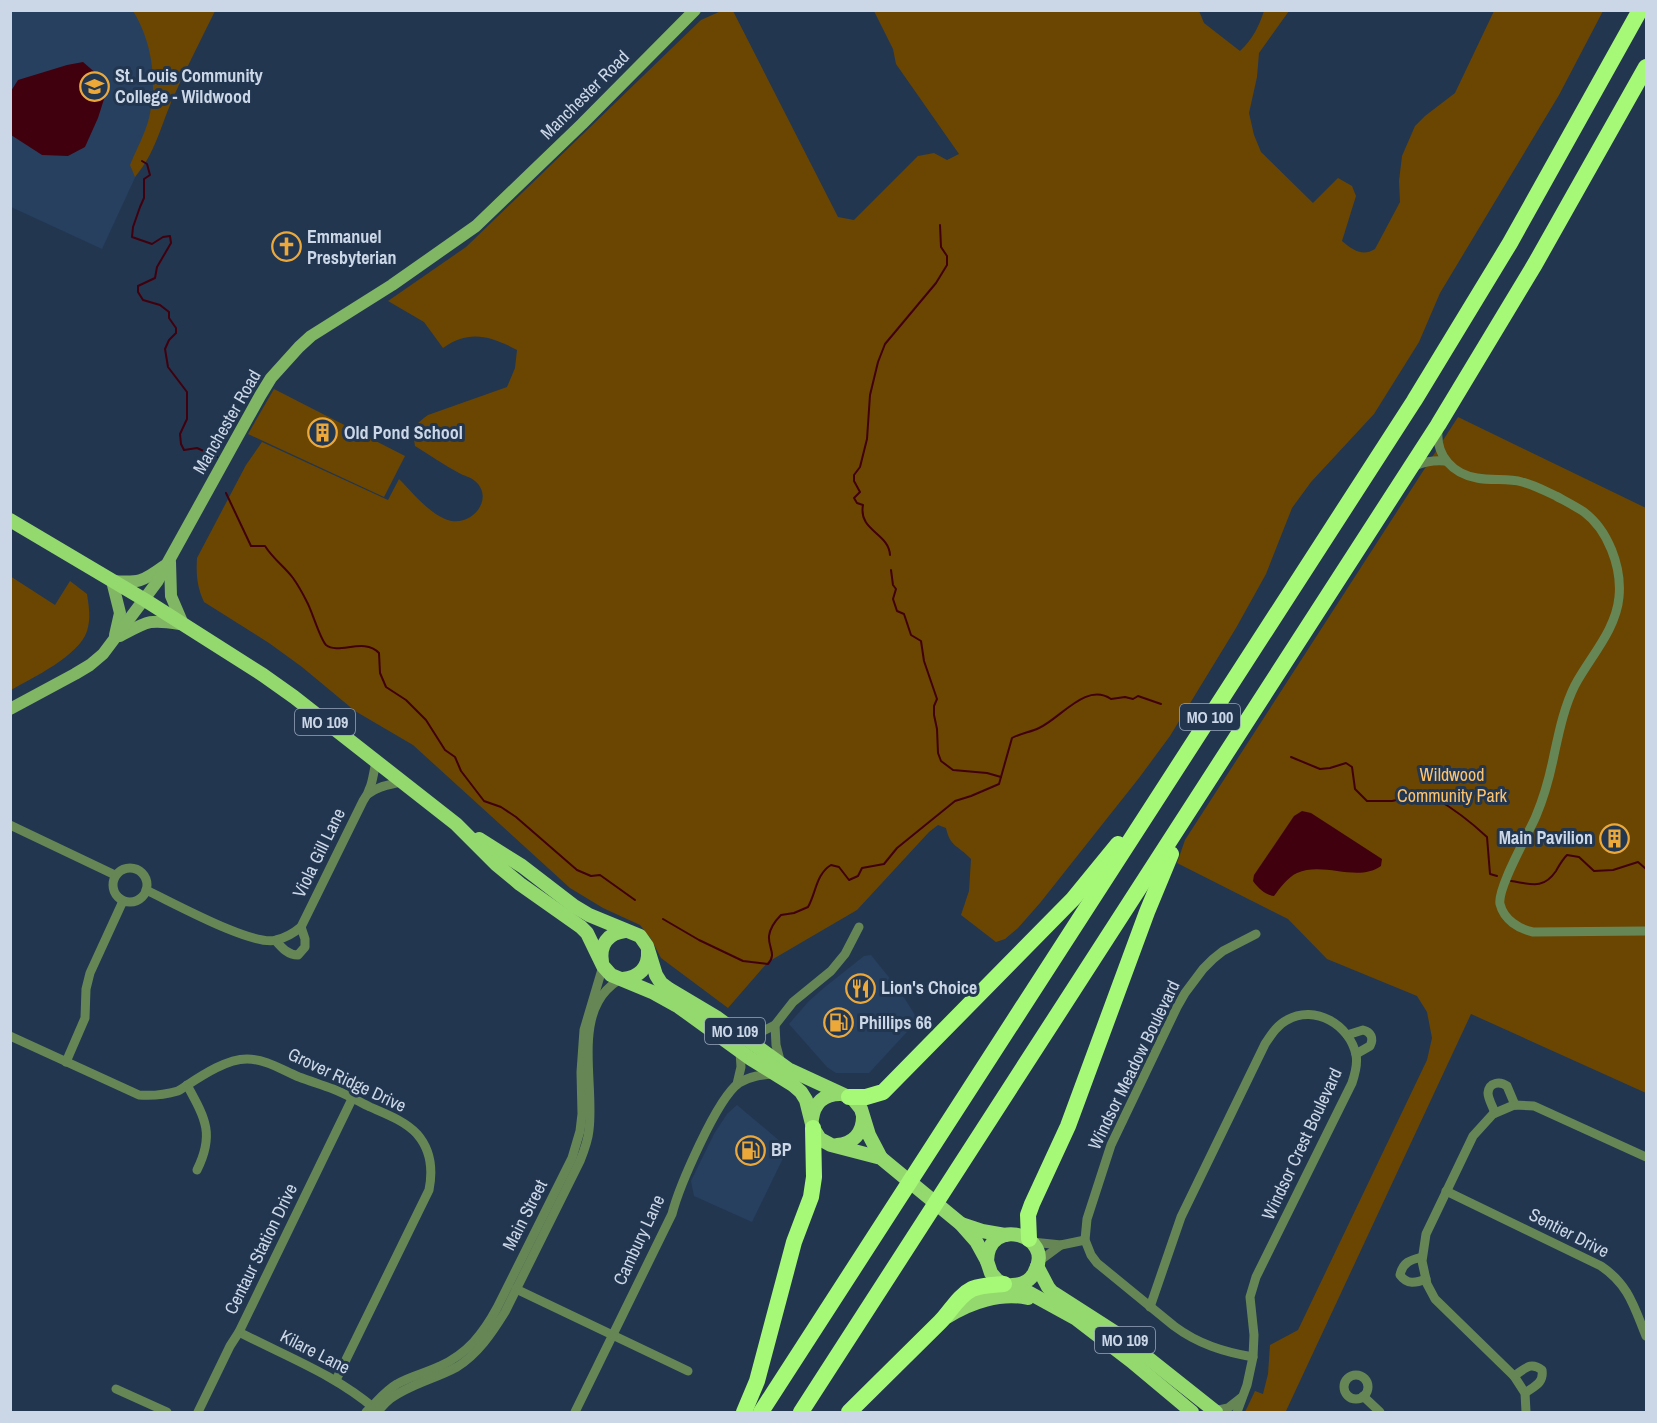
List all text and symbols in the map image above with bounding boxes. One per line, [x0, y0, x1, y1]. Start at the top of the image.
street label: Manchester Road [535, 45, 635, 145]
place label: St. Louis Community College - Wildwood [115, 63, 263, 109]
school or university icon: St. Louis Community College - Wildwood [78, 70, 110, 102]
place label: Emmanuel Presbyterian [307, 224, 396, 270]
church icon: Emmanuel Presbyterian [270, 231, 302, 263]
street label: Manchester Road [187, 365, 267, 478]
building icon: Old Pond School [307, 417, 339, 449]
place label: Old Pond School [344, 420, 463, 445]
road number: MO 100 [1180, 704, 1240, 730]
road number: MO 109 [295, 709, 355, 735]
park label: Wildwood Community Park [1397, 762, 1508, 808]
street label: Viola Gill Lane [286, 804, 351, 902]
building icon: Main Pavilion [1598, 822, 1630, 854]
place label: Main Pavilion [1499, 825, 1593, 850]
restaurant icon: Lion's Choice [844, 972, 876, 1004]
place label: Lion's Choice [881, 975, 977, 1000]
street label: Windsor Meadow Boulevard [1082, 976, 1185, 1154]
fuel station icon: Phillips 66 [822, 1007, 854, 1039]
place label: Phillips 66 [859, 1010, 932, 1035]
road number: MO 109 [705, 1018, 765, 1044]
street label: Grover Ridge Drive [284, 1041, 410, 1118]
street label: Windsor Crest Boulevard [1255, 1064, 1348, 1224]
fuel station icon: BP [734, 1134, 766, 1166]
place label: BP [771, 1137, 792, 1162]
street label: Main Street [496, 1175, 553, 1254]
street label: Centaur Station Drive [218, 1179, 303, 1318]
street label: Cambury Lane [607, 1191, 670, 1289]
street label: Sentier Drive [1525, 1202, 1614, 1263]
street label: Kilare Lane [276, 1323, 355, 1380]
road number: MO 109 [1095, 1327, 1155, 1353]

